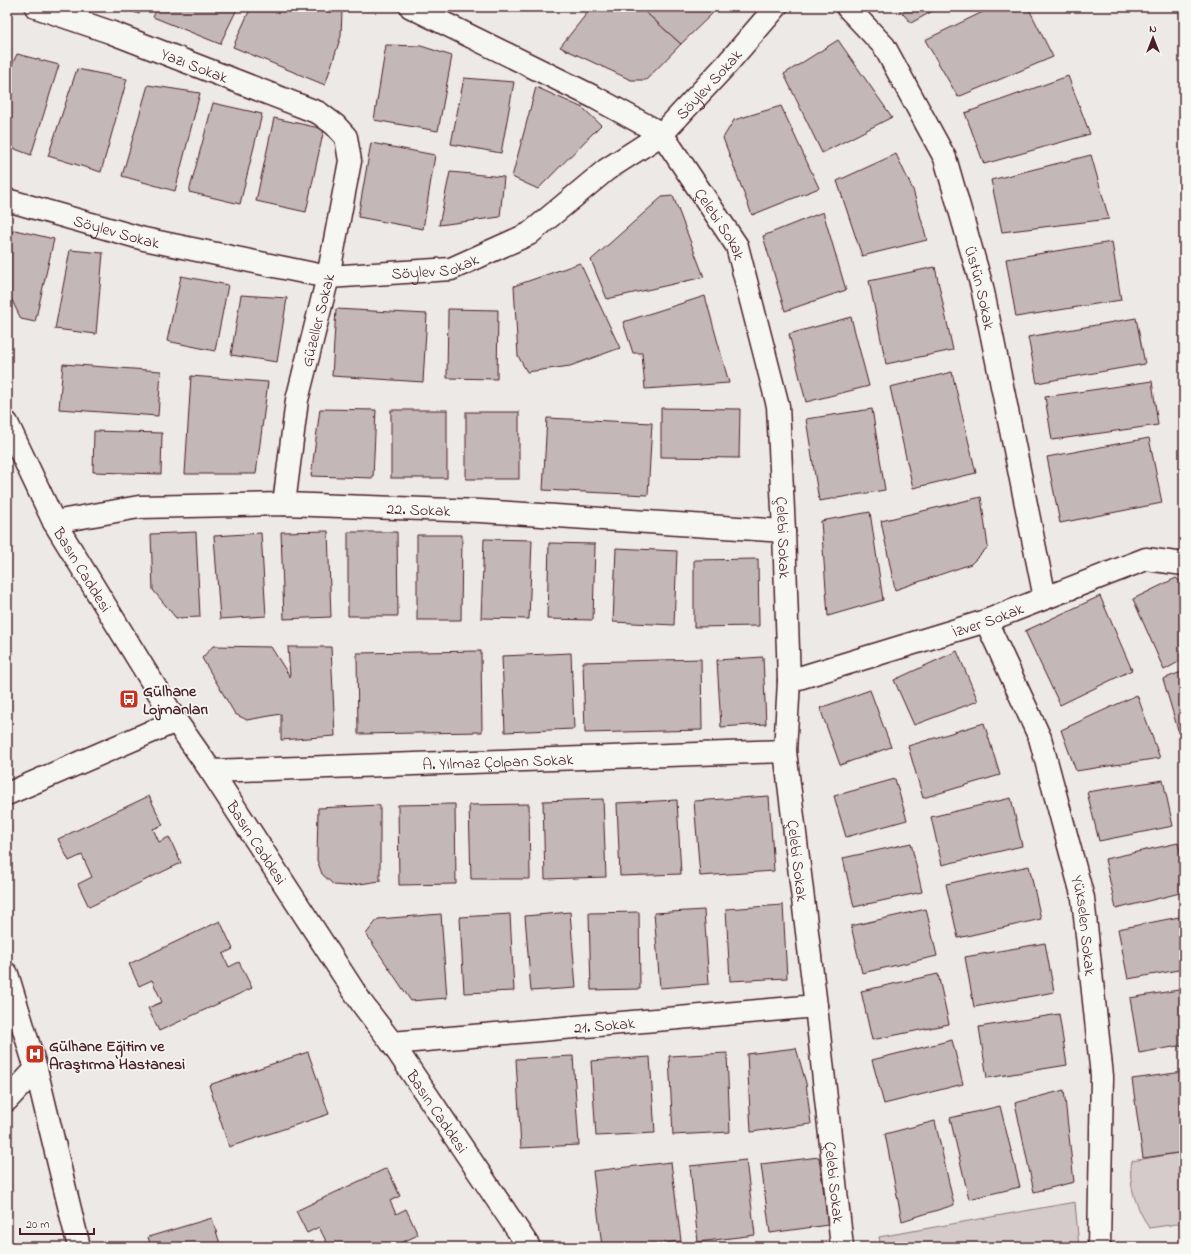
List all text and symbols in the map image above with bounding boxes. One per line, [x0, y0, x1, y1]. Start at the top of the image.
north arrow [1133, 18, 1173, 58]
text: N [1149, 21, 1157, 37]
street label: Yazı Sokak [157, 43, 232, 91]
street label: Söylev Sokak [671, 44, 749, 126]
street label: Çelebi Sokak [687, 184, 750, 264]
street label: Söylev Sokak [70, 209, 162, 256]
street label: Üstün Sokak [957, 244, 1001, 333]
street label: Söylev Sokak [391, 248, 484, 287]
street label: Güzeller Sokak [296, 270, 342, 370]
street label: Çelebi Sokak [768, 496, 796, 580]
street label: 22. Sokak [386, 498, 452, 524]
street label: Basın Caddesi [45, 522, 117, 618]
street label: İzver Sokak [950, 597, 1028, 645]
place label: Gülhane Lojmanları [143, 680, 208, 722]
bus stop icon: Gülhane Lojmanları [118, 688, 140, 710]
street label: A. Yılmaz Çolpan Sokak [422, 748, 575, 778]
street label: Basın Caddesi [219, 796, 292, 890]
street label: Çelebi Sokak [779, 819, 813, 904]
street label: Yükselen Sokak [1063, 873, 1101, 978]
street label: 21. Sokak [573, 1012, 637, 1041]
place label: Gülhane Eğitim ve Araştırma Hastanesi [49, 1035, 185, 1077]
hospital icon: Gülhane Eğitim ve Araştırma Hastanesi [24, 1043, 46, 1065]
street label: Basın Caddesi [399, 1065, 473, 1159]
street label: Çelebi Sokak [817, 1141, 849, 1226]
scale bar [20, 1210, 94, 1236]
text: 20 m [26, 1216, 49, 1234]

